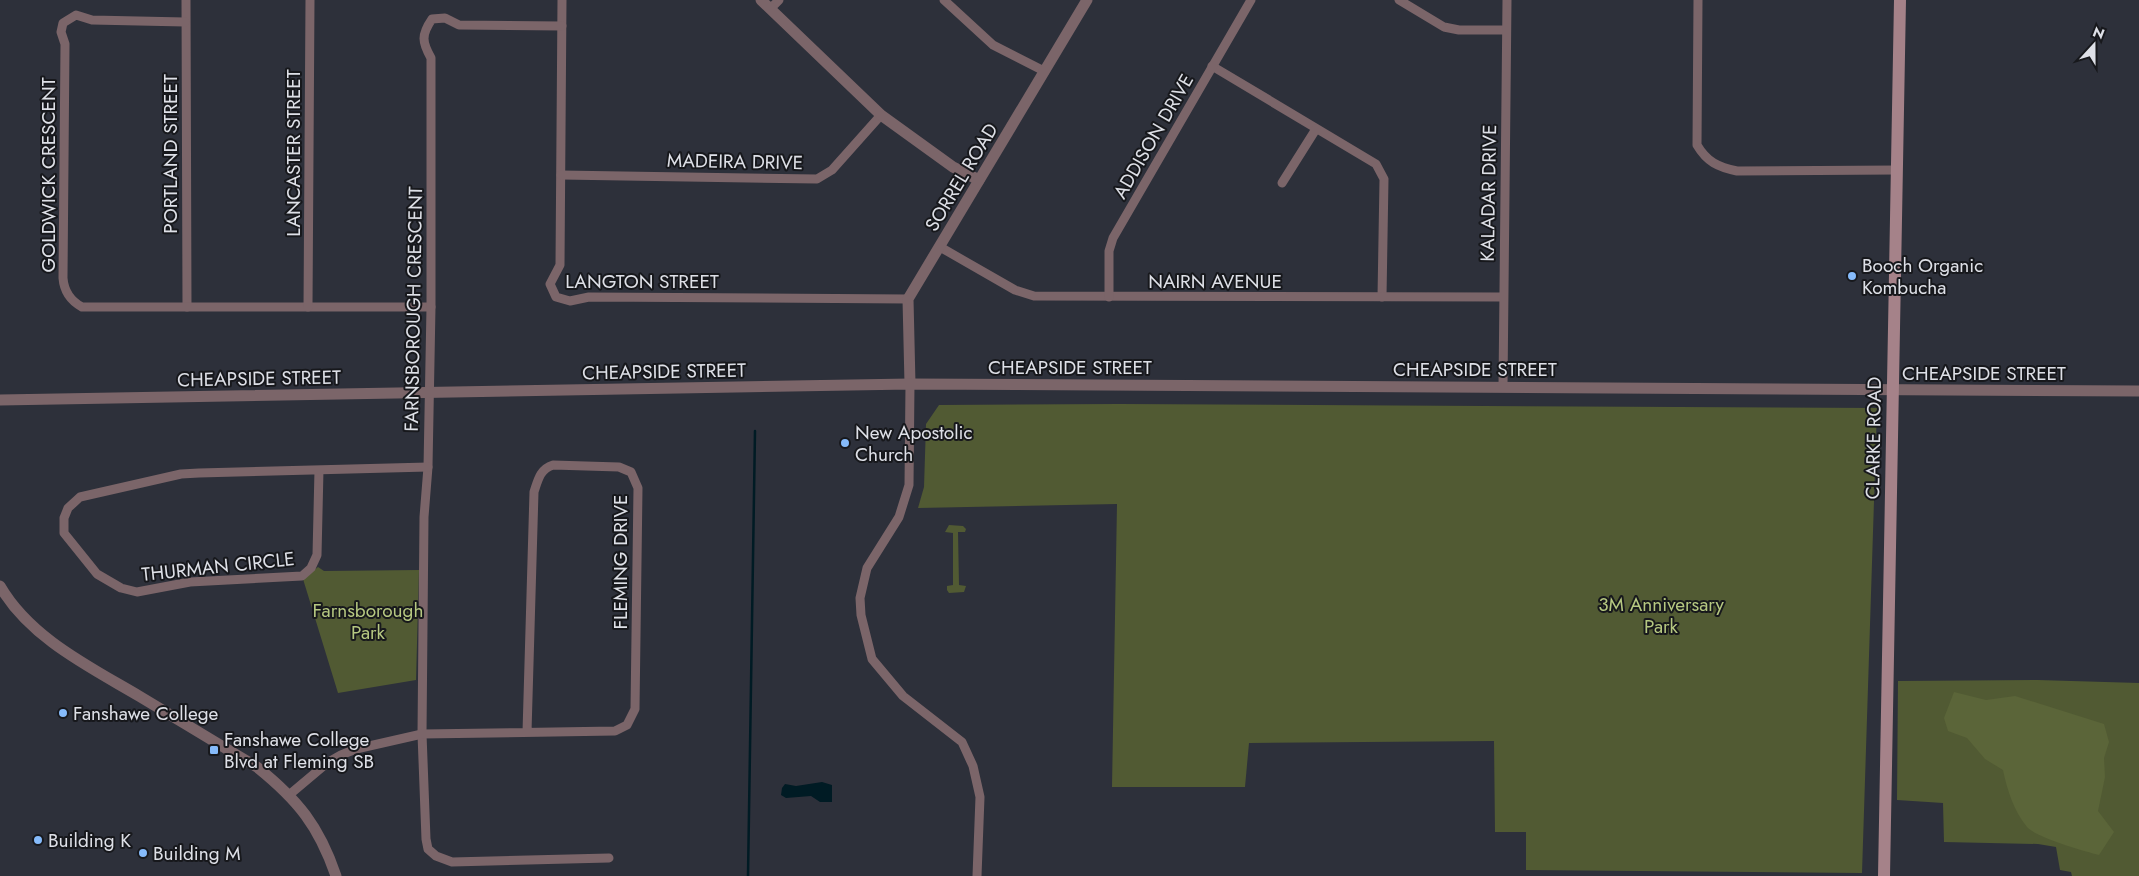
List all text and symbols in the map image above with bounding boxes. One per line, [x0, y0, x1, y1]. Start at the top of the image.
north arrow [2069, 20, 2119, 70]
text: N [2090, 22, 2107, 44]
street label: LANCASTER STREET [280, 69, 307, 237]
street label: ADDISON DRIVE [1107, 69, 1200, 204]
street label: PORTLAND STREET [157, 74, 184, 234]
street label: GOLDWICK CRESCENT [35, 77, 62, 273]
street label: SORREL ROAD [918, 118, 1004, 236]
street label: KALADAR DRIVE [1474, 124, 1503, 262]
street label: MADEIRA DRIVE [667, 147, 803, 176]
street label: FARNSBOROUGH CRESCENT [398, 186, 429, 432]
place label: Booch Organic Kombucha [1862, 252, 1983, 301]
street label: LANGTON STREET [565, 268, 719, 295]
street label: NAIRN AVENUE [1148, 268, 1282, 295]
marker: Booch Organic Kombucha [1846, 270, 1858, 282]
street label: CHEAPSIDE STREET [988, 354, 1152, 381]
street label: CHEAPSIDE STREET [1393, 356, 1557, 383]
street label: CHEAPSIDE STREET [582, 357, 746, 386]
street label: CHEAPSIDE STREET [1902, 360, 2066, 387]
street label: CHEAPSIDE STREET [177, 364, 341, 393]
street label: CLARKE ROAD [1859, 376, 1888, 500]
place label: New Apostolic Church [855, 419, 973, 468]
marker: New Apostolic Church [839, 437, 851, 449]
street label: FLEMING DRIVE [607, 495, 634, 629]
street label: THURMAN CIRCLE [140, 545, 296, 588]
park label: 3M Anniversary Park [1598, 591, 1724, 640]
park label: Farnsborough Park [313, 597, 423, 646]
place label: Fanshawe College [73, 700, 219, 727]
marker: Fanshawe College [57, 707, 69, 719]
place label: Fanshawe College Blvd at Fleming SB [224, 726, 374, 775]
marker: Fanshawe College Blvd at Fleming SB [208, 744, 220, 756]
place label: Building K [48, 827, 131, 854]
marker: Building K [32, 834, 44, 846]
place label: Building M [153, 840, 241, 867]
marker: Building M [137, 847, 149, 859]

